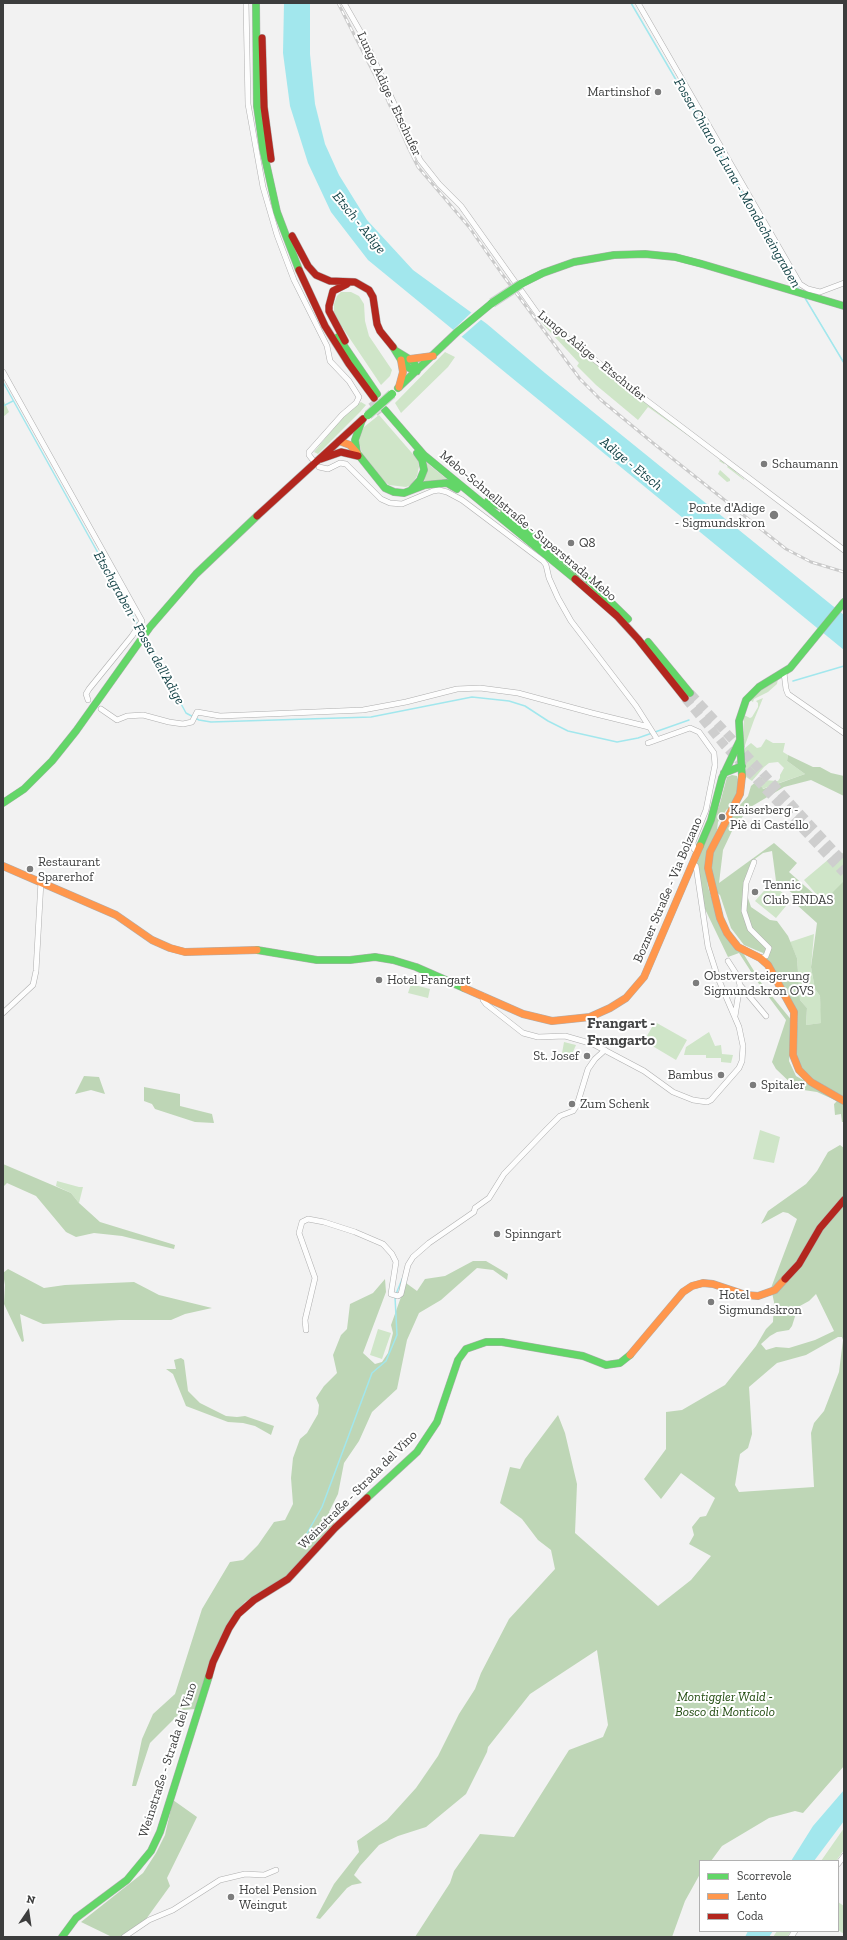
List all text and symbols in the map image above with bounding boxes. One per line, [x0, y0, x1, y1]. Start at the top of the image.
street label: Lungo Adige - Etschufer [353, 29, 425, 159]
water label: Fossa Chiaro di Luna - Mondscheingraben [670, 75, 804, 291]
place label: Martinshof [587, 84, 650, 100]
marker: Martinshof [653, 87, 663, 97]
water label: Etsch - Adige [329, 188, 389, 258]
street label: Lungo Adige - Etschufer [534, 307, 650, 405]
water label: Adige - Etsch [596, 434, 666, 494]
street label: Mebo-Schnellstraße - Superstrada Mebo [436, 447, 620, 605]
place label: Schaumann [772, 456, 838, 472]
marker: Schaumann [759, 459, 769, 469]
place label: Ponte d'Adige - Sigmundskron [675, 500, 765, 531]
marker: Ponte d'Adige - Sigmundskron [768, 509, 780, 521]
place label: Q8 [579, 535, 596, 551]
marker: Q8 [566, 538, 576, 548]
water label: Etschgraben - Fossa dell'Adige [90, 548, 188, 708]
place label: Kaiserberg - Piè di Castello [730, 802, 809, 833]
marker: Kaiserberg - Piè di Castello [717, 812, 727, 822]
street label: Bozner Straße - Via Bolzano [630, 815, 706, 965]
place label: Restaurant Sparerhof [38, 854, 100, 885]
marker: Restaurant Sparerhof [25, 864, 35, 874]
place label: Tennic Club ENDAS [763, 877, 833, 908]
marker: Tennic Club ENDAS [750, 887, 760, 897]
place label: Obstversteigerung Sigmundskron OVS [704, 968, 814, 999]
place label: Hotel Frangart [387, 972, 471, 988]
marker: Hotel Frangart [374, 975, 384, 985]
marker: Obstversteigerung Sigmundskron OVS [691, 978, 701, 988]
district label: Frangart - Frangarto [587, 1015, 655, 1050]
place label: St. Josef [533, 1048, 579, 1064]
marker: St. Josef [582, 1051, 592, 1061]
place label: Bambus [668, 1067, 713, 1083]
marker: Bambus [716, 1070, 726, 1080]
place label: Spitaler [761, 1077, 805, 1093]
marker: Spitaler [748, 1080, 758, 1090]
place label: Zum Schenk [580, 1096, 649, 1112]
marker: Zum Schenk [567, 1099, 577, 1109]
place label: Spinngart [505, 1226, 561, 1242]
marker: Spinngart [492, 1229, 502, 1239]
place label: Hotel Sigmundskron [719, 1287, 802, 1318]
marker: Hotel Sigmundskron [706, 1297, 716, 1307]
street label: Weinstraße - Strada del Vino [295, 1427, 421, 1553]
street label: Weinstraße - Strada del Vino [136, 1681, 200, 1839]
park label: Montiggler Wald - Bosco di Monticolo [675, 1689, 775, 1720]
legend [699, 1860, 839, 1932]
text: Scorrevole [737, 1869, 792, 1883]
place label: Hotel Pension Weingut [239, 1882, 317, 1913]
text: Lento [737, 1889, 767, 1903]
north arrow [8, 1892, 48, 1932]
marker: Hotel Pension Weingut [226, 1892, 236, 1902]
text: N [25, 1893, 36, 1907]
text: Coda [737, 1909, 763, 1923]

